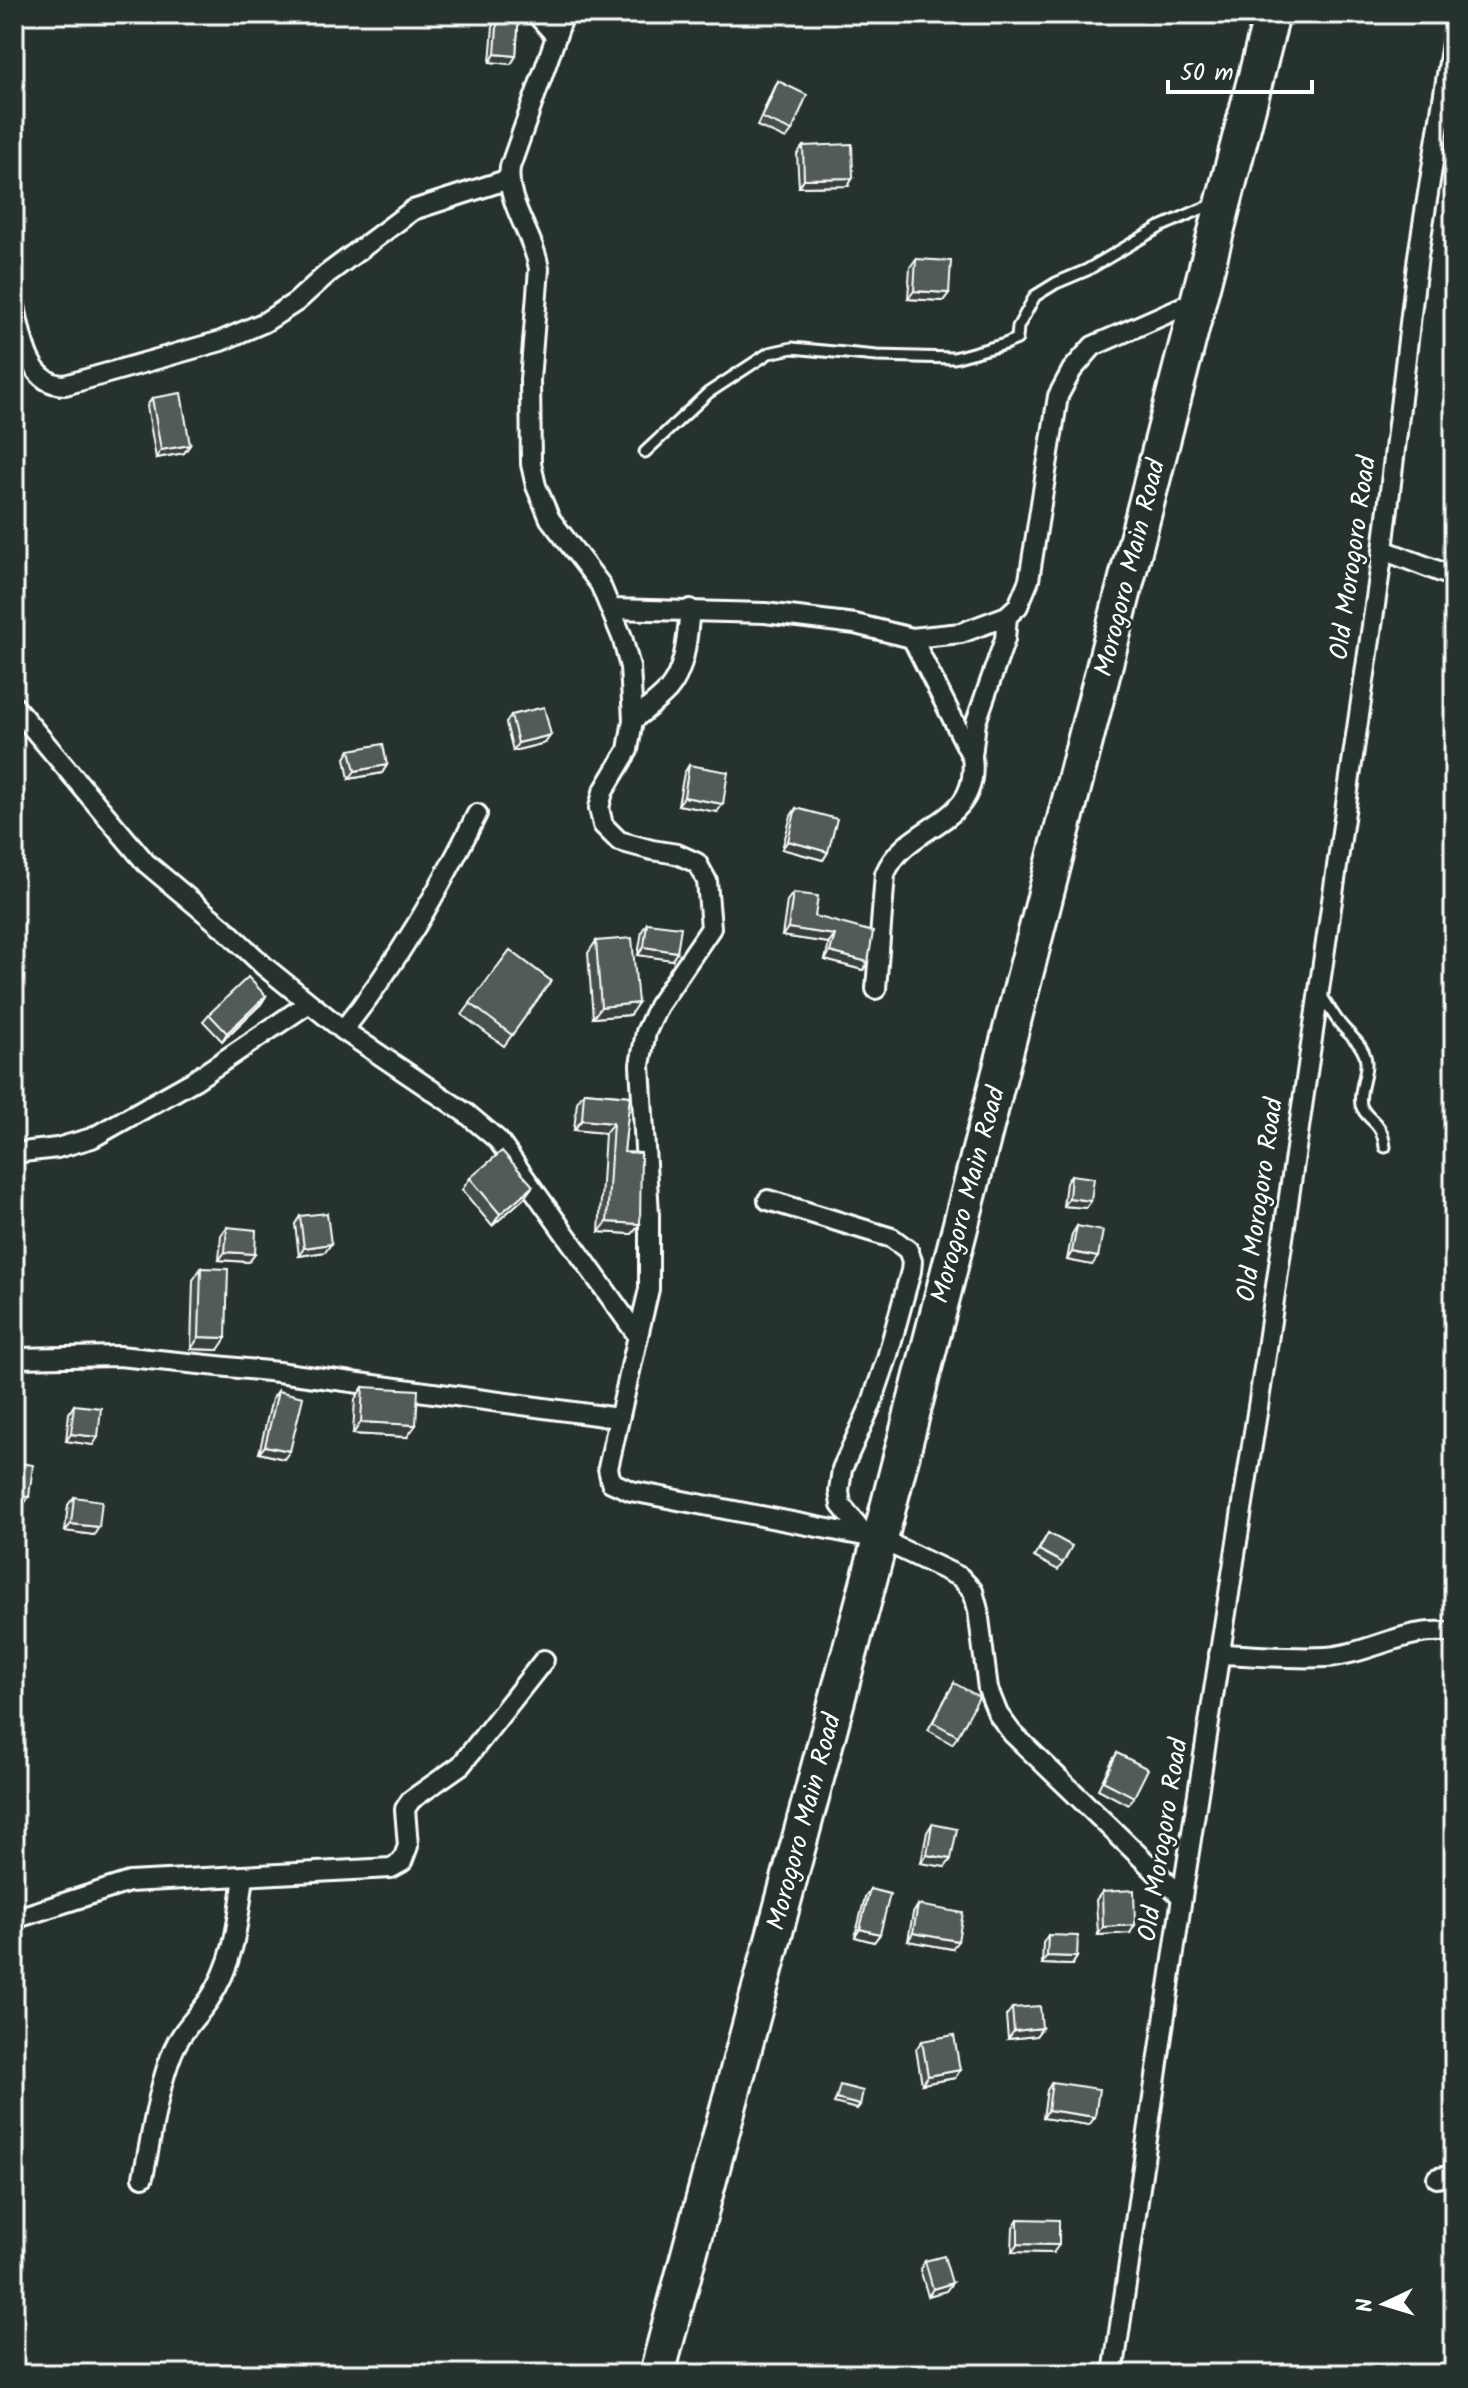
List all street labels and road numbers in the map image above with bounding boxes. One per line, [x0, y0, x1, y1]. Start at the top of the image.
street label: Old Morogoro Road [1319, 452, 1389, 663]
street label: Morogoro Main Road [1084, 454, 1179, 681]
street label: Morogoro Main Road [920, 1081, 1018, 1308]
street label: Old Morogoro Road [1226, 1094, 1296, 1305]
street label: Morogoro Main Road [756, 1708, 854, 1935]
street label: Old Morogoro Road [1127, 1734, 1201, 1945]

